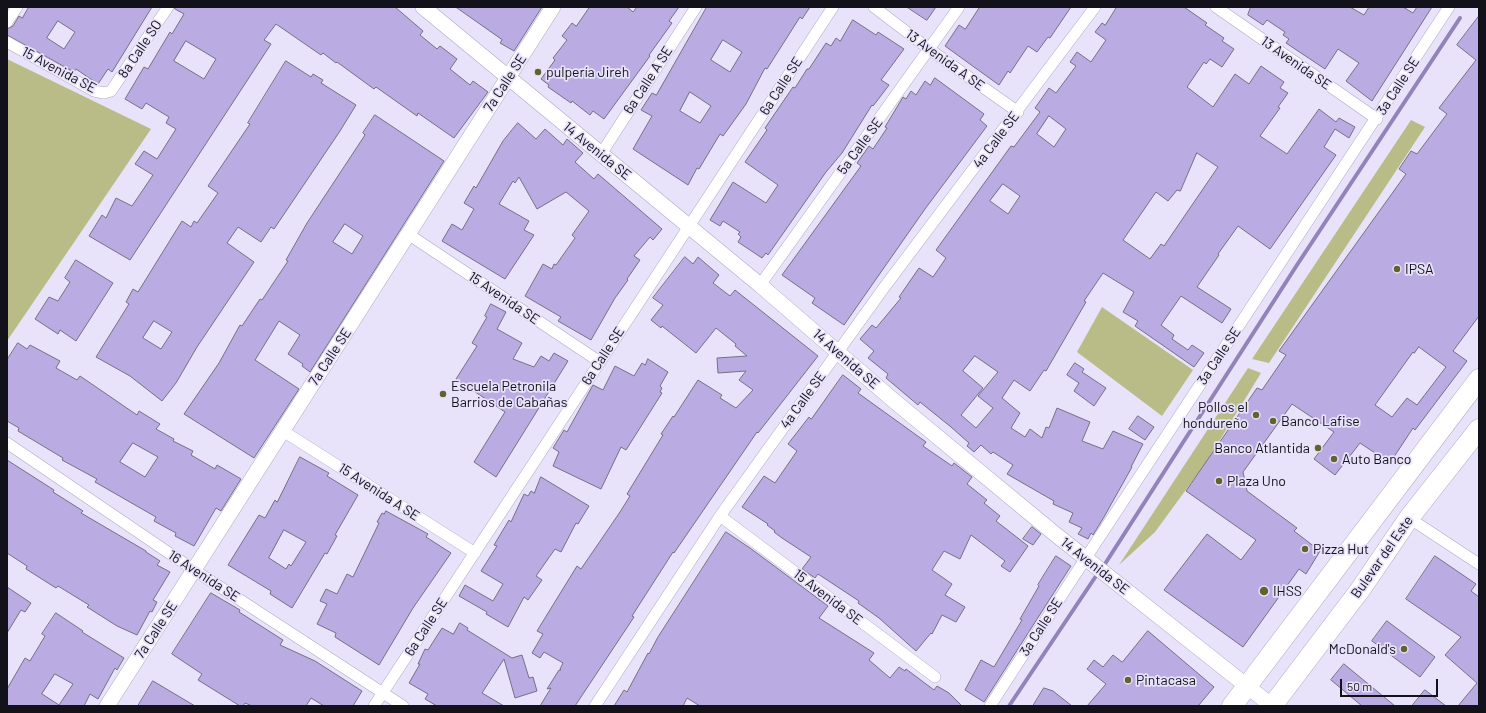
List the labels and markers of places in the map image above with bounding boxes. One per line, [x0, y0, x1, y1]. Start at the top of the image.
place label: pulpería Jireh [546, 64, 629, 80]
marker: pulpería Jireh [533, 67, 543, 77]
place label: IPSA [1405, 261, 1434, 277]
marker: IPSA [1392, 264, 1402, 274]
place label: Escuela Petronila Barrios de Cabañas [451, 378, 567, 410]
marker: Escuela Petronila Barrios de Cabañas [438, 389, 448, 399]
place label: Pollos el hondureño [1183, 399, 1248, 432]
marker: Pollos el hondureño [1251, 410, 1261, 420]
place label: Banco Lafise [1281, 413, 1360, 429]
marker: Banco Lafise [1268, 416, 1278, 426]
place label: Banco Atlantida [1214, 440, 1310, 456]
marker: Banco Atlantida [1313, 443, 1323, 453]
place label: Auto Banco [1342, 451, 1411, 467]
marker: Auto Banco [1329, 454, 1339, 464]
place label: Plaza Uno [1227, 473, 1286, 489]
marker: Plaza Uno [1214, 476, 1224, 486]
place label: Pizza Hut [1313, 541, 1369, 557]
marker: Pizza Hut [1300, 544, 1310, 554]
place label: IHSS [1273, 583, 1302, 599]
marker: IHSS [1258, 585, 1270, 597]
place label: McDonald's [1329, 641, 1396, 657]
marker: McDonald's [1399, 644, 1409, 654]
place label: Pintacasa [1136, 672, 1196, 688]
marker: Pintacasa [1123, 675, 1133, 685]

